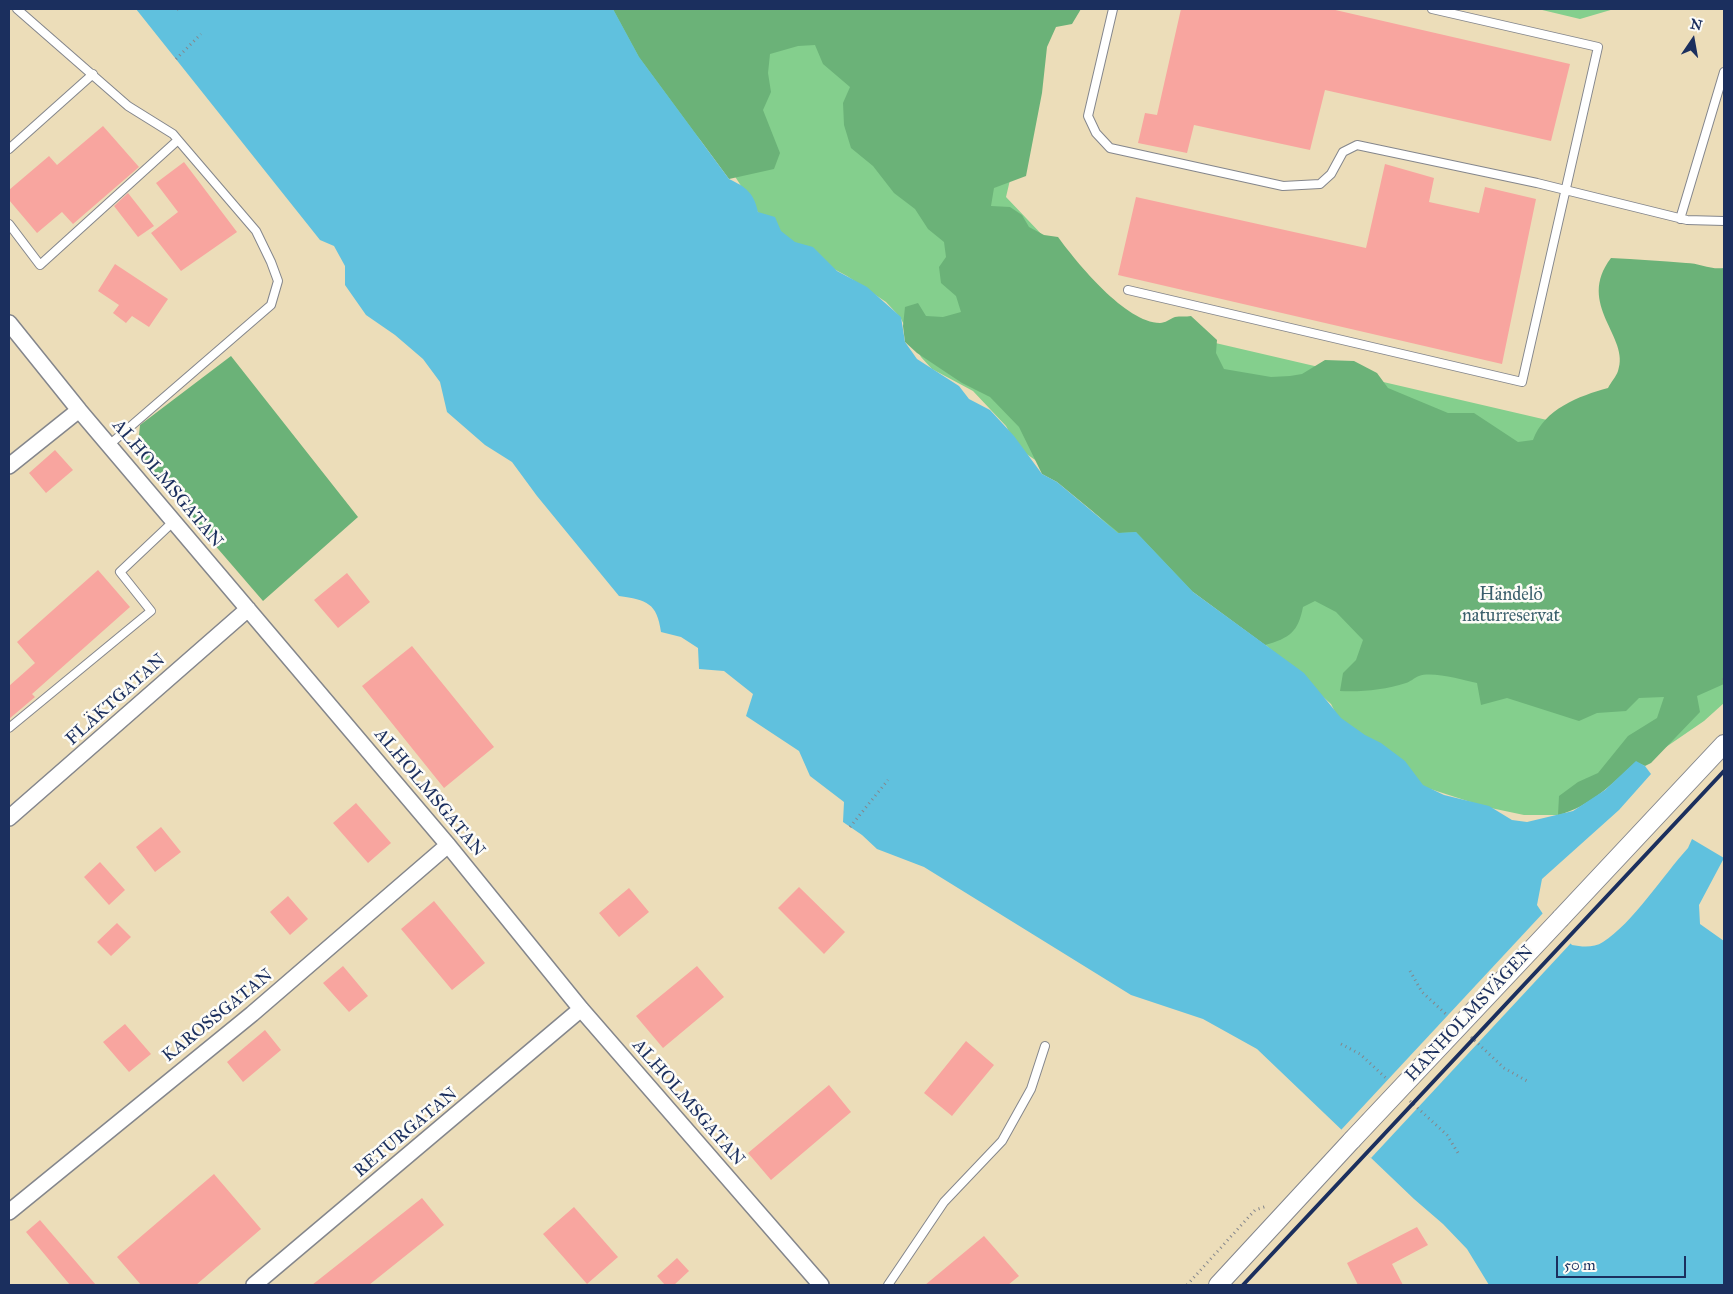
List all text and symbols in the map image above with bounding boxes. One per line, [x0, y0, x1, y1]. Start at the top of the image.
north arrow [1668, 15, 1718, 65]
text: N [1689, 15, 1704, 34]
street label: ALHOLMSGATAN [107, 415, 227, 553]
park label: Händelö naturreservat [1462, 585, 1560, 628]
street label: FLÄKTGATAN [62, 650, 170, 750]
street label: ALHOLMSGATAN [369, 724, 489, 862]
street label: HANHOLMSVÄGEN [1401, 941, 1539, 1087]
street label: KAROSSGATAN [158, 965, 278, 1067]
street label: ALHOLMSGATAN [627, 1035, 749, 1171]
street label: RETURGATAN [350, 1083, 462, 1183]
scale bar [1558, 1246, 1688, 1278]
text: 50 m [1564, 1256, 1596, 1274]

